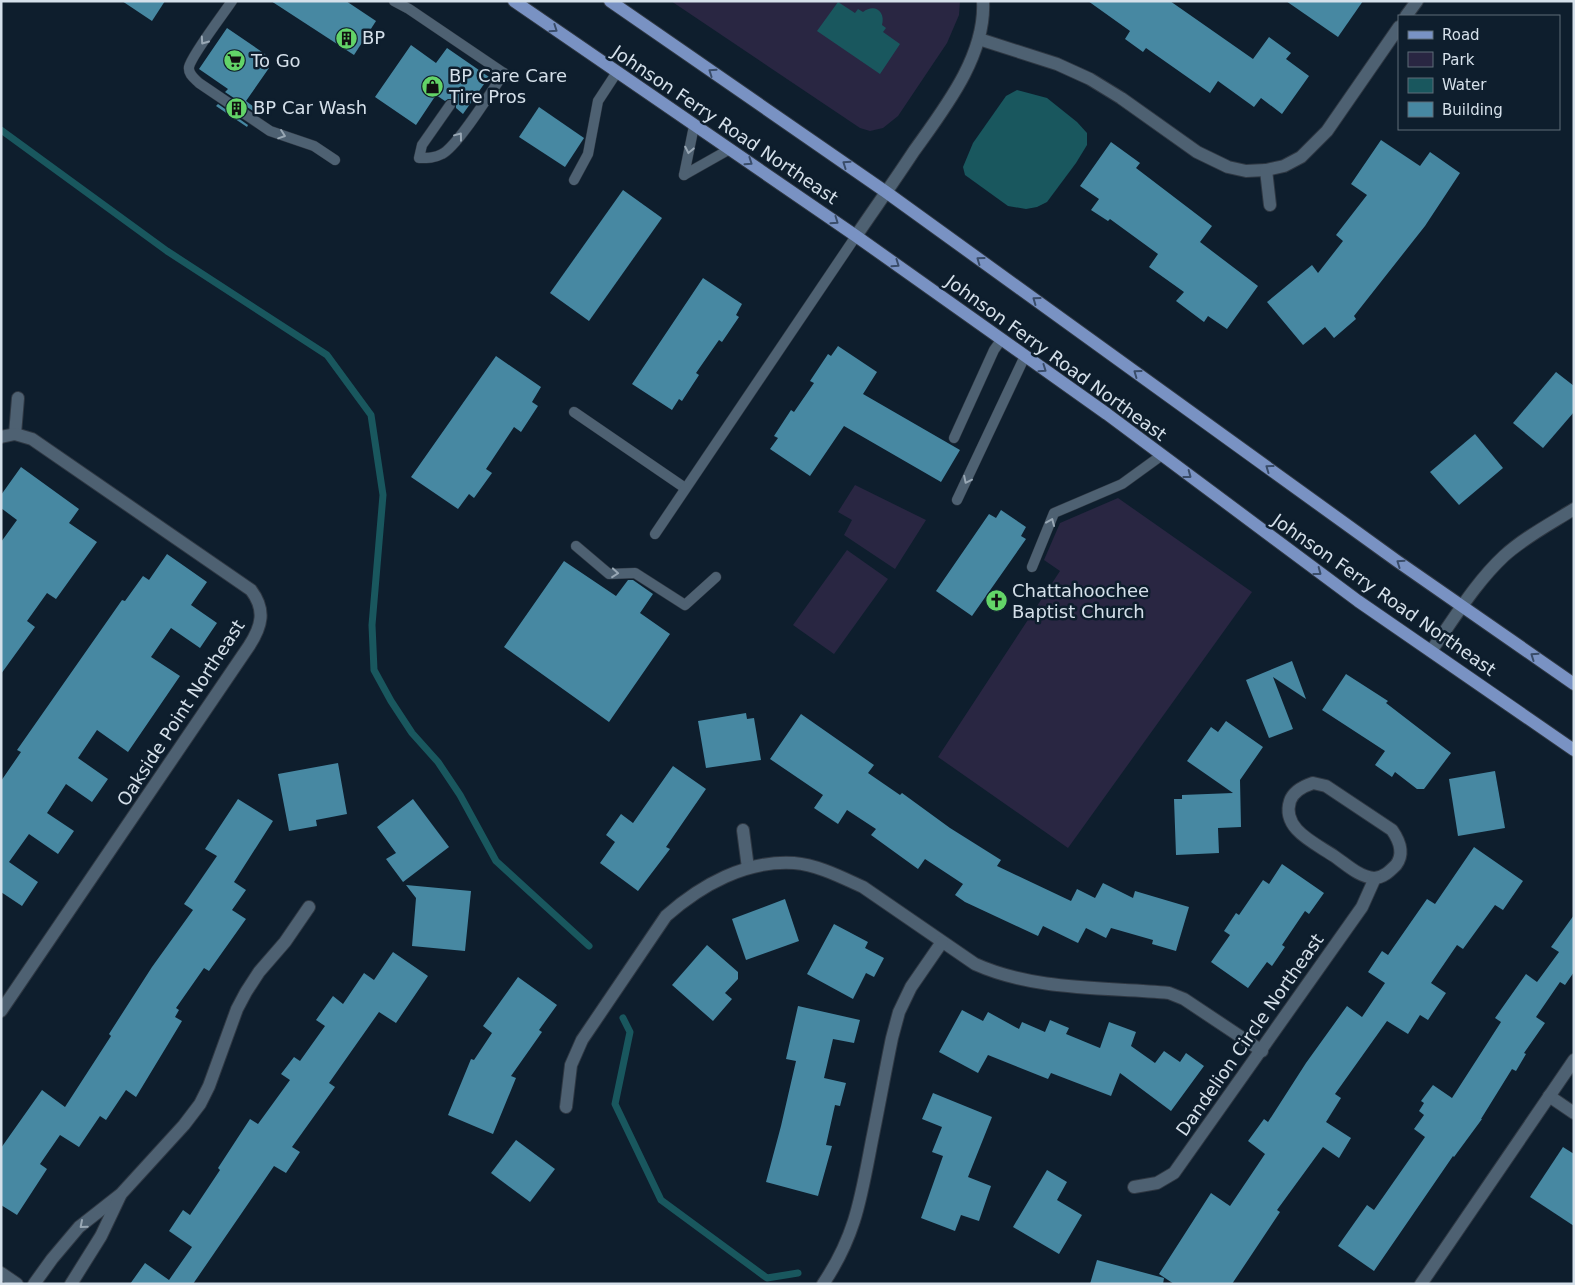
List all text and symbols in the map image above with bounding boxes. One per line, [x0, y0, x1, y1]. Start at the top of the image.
legend [1398, 15, 1560, 130]
one-way arrow [548, 23, 558, 32]
building icon: BP [334, 26, 358, 50]
text: Road [1442, 26, 1480, 44]
place label: BP [362, 27, 385, 48]
one-way arrow [201, 35, 210, 45]
street label: Johnson Ferry Road Northeast [608, 40, 842, 208]
supermarket icon: To Go [223, 49, 247, 73]
place label: To Go [250, 50, 301, 71]
text: Park [1442, 51, 1475, 69]
place label: BP Care Care Tire Pros [448, 65, 567, 107]
one-way arrow [709, 69, 718, 78]
shop icon: BP Care Care Tire Pros [421, 74, 445, 98]
text: Water [1442, 76, 1487, 94]
building icon: BP Car Wash [225, 96, 249, 120]
place label: BP Car Wash [253, 97, 367, 118]
text: Building [1442, 101, 1503, 119]
one-way arrow [277, 129, 285, 139]
one-way arrow [453, 132, 462, 142]
one-way arrow [685, 146, 695, 155]
one-way arrow [743, 156, 753, 165]
one-way arrow [843, 161, 852, 170]
one-way arrow [829, 215, 838, 224]
one-way arrow [977, 257, 986, 266]
one-way arrow [890, 259, 899, 267]
street label: Johnson Ferry Road Northeast [941, 270, 1171, 445]
one-way arrow [1032, 297, 1042, 306]
one-way arrow [1037, 363, 1046, 372]
one-way arrow [1133, 370, 1143, 379]
one-way arrow [1265, 465, 1274, 474]
one-way arrow [1182, 469, 1191, 477]
one-way arrow [963, 474, 973, 483]
street label: Johnson Ferry Road Northeast [1268, 509, 1500, 680]
one-way arrow [1045, 518, 1055, 526]
one-way arrow [1396, 560, 1406, 569]
one-way arrow [1313, 565, 1322, 575]
one-way arrow [611, 567, 619, 578]
place label: Chattahoochee Baptist Church [1012, 580, 1149, 622]
church icon: Chattahoochee Baptist Church [984, 589, 1008, 613]
street label: Oakside Point Northeast [113, 616, 249, 810]
one-way arrow [1530, 653, 1540, 662]
street label: Dandelion Circle Northeast [1172, 930, 1328, 1140]
one-way arrow [80, 1219, 89, 1228]

